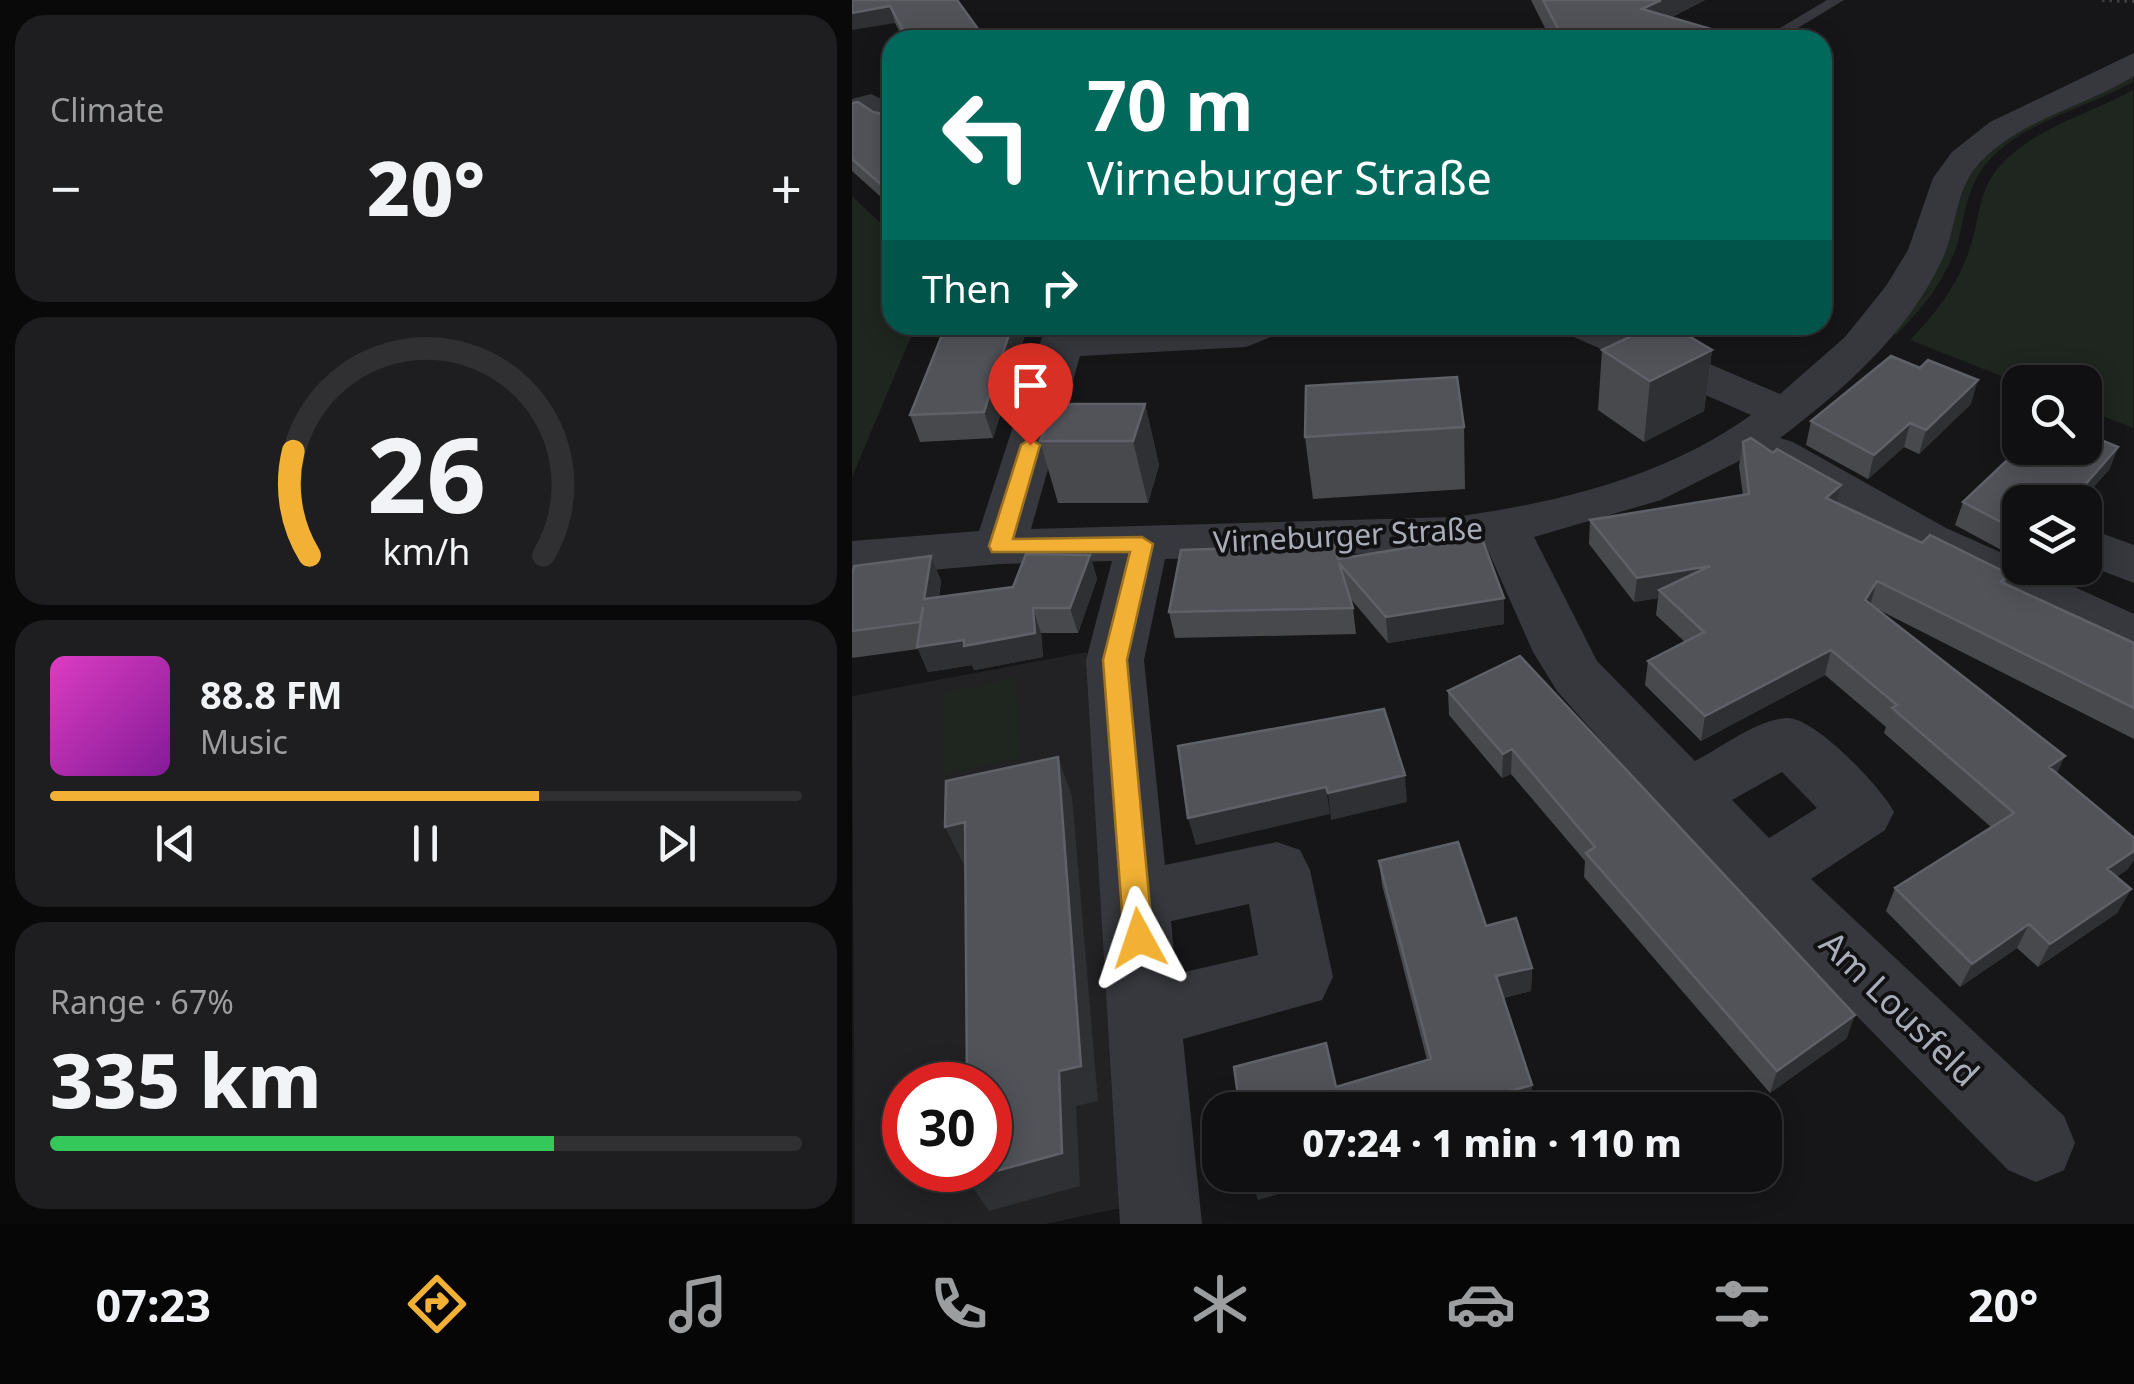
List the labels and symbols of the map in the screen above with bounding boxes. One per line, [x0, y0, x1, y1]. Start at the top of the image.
pin [988, 343, 1073, 446]
street label: Virneburger Straße [1212, 507, 1484, 562]
position arrow [1087, 886, 1191, 990]
street label: Am Lousfeld [1810, 920, 1990, 1096]
speed limit sign: 30 [882, 1062, 1012, 1192]

